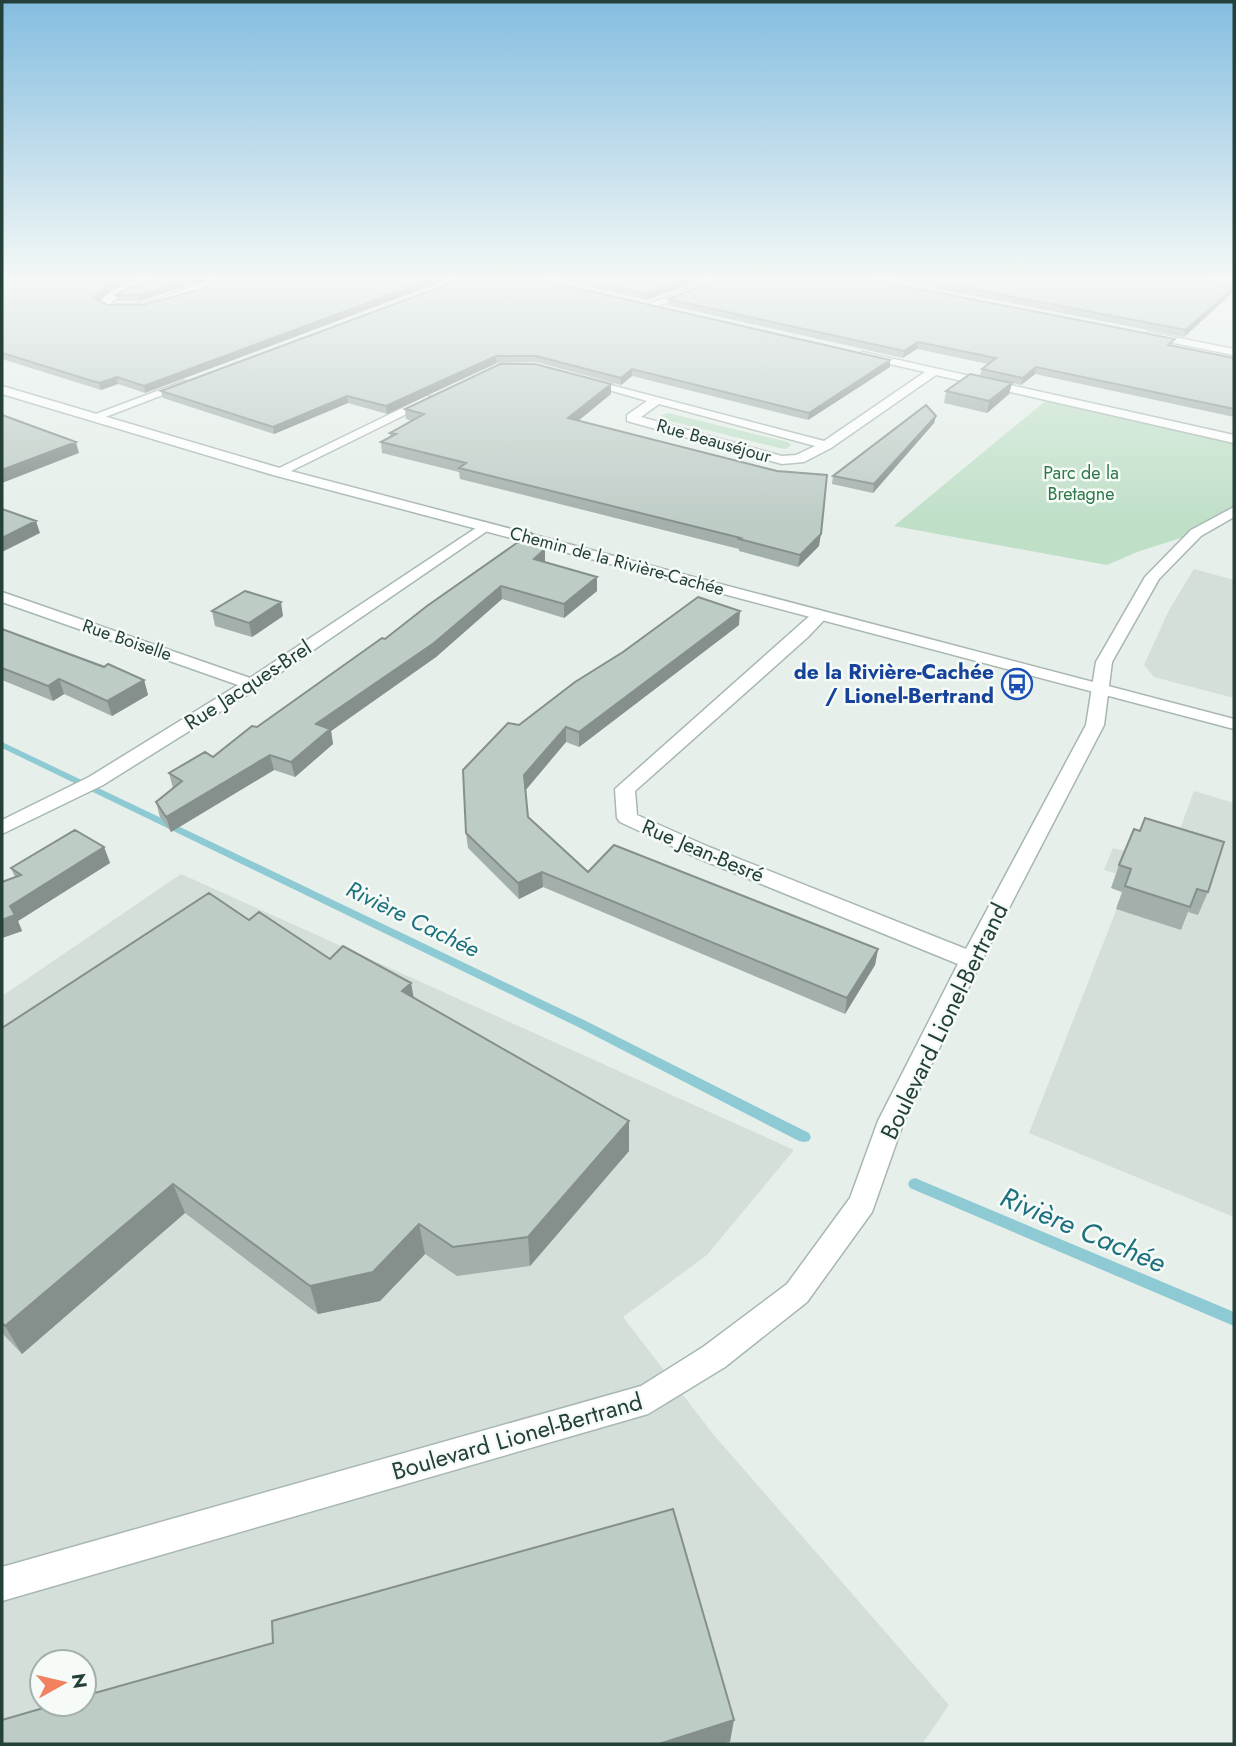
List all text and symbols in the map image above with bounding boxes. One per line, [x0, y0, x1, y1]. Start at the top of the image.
street label: Rue Beauséjour [654, 412, 775, 470]
park label: Parc de la Bretagne [1043, 460, 1119, 507]
street label: Chemin de la Rivière-Cachée [507, 520, 727, 602]
street label: Rue Boiselle [79, 613, 175, 667]
street label: Rue Jacques-Brel [179, 633, 317, 737]
place label: de la Rivière-Cachée / Lionel-Bertrand [794, 657, 994, 711]
bus stop icon: de la Rivière-Cachée / Lionel-Bertrand [1000, 667, 1034, 701]
street label: Rue Jean-Besré [637, 812, 769, 890]
water label: Rivière Cachée [341, 872, 486, 966]
street label: Boulevard Lionel-Bertrand [871, 897, 1017, 1145]
water label: Rivière Cachée [994, 1177, 1172, 1283]
street label: Boulevard Lionel-Bertrand [388, 1383, 646, 1489]
north arrow [28, 1648, 98, 1718]
text: N [65, 1671, 94, 1690]

